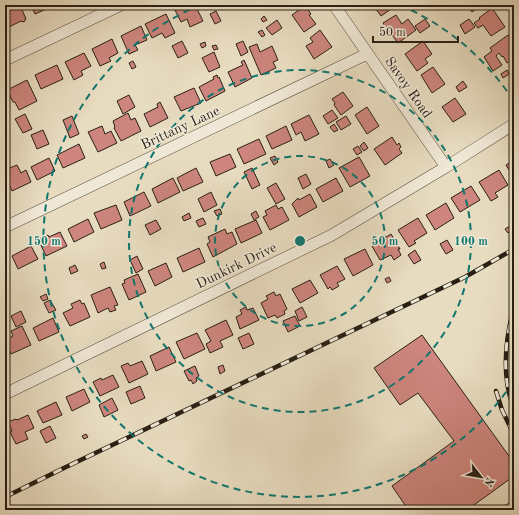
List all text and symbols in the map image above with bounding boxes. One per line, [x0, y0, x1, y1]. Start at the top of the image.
scale bar [373, 18, 458, 44]
text: 50 m [379, 26, 406, 39]
street label: Savoy Road [382, 54, 434, 121]
street label: Brittany Lane [139, 104, 222, 152]
centre of rings [293, 234, 307, 248]
text: 150 m [27, 235, 61, 248]
text: 50 m [372, 235, 399, 248]
text: 100 m [454, 236, 488, 248]
street label: Dunkirk Drive [194, 240, 279, 291]
north arrow [461, 457, 501, 497]
text: N [481, 475, 495, 488]

